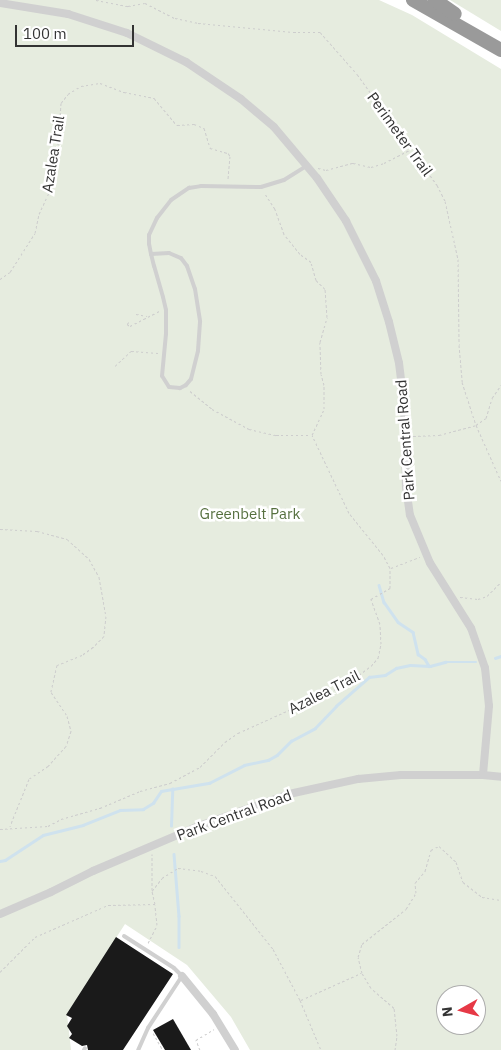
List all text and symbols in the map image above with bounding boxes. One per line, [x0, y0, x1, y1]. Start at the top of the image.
scale bar [18, 15, 136, 47]
text: 100 m [23, 24, 67, 43]
street label: Perimeter Trail [364, 89, 436, 179]
street label: Azalea Trail [38, 114, 68, 194]
street label: Park Central Road [392, 379, 418, 501]
park label: Greenbelt Park [200, 505, 300, 523]
street label: Azalea Trail [285, 666, 363, 718]
street label: Park Central Road [174, 786, 294, 844]
north arrow [436, 985, 486, 1035]
text: N [438, 1006, 457, 1018]

